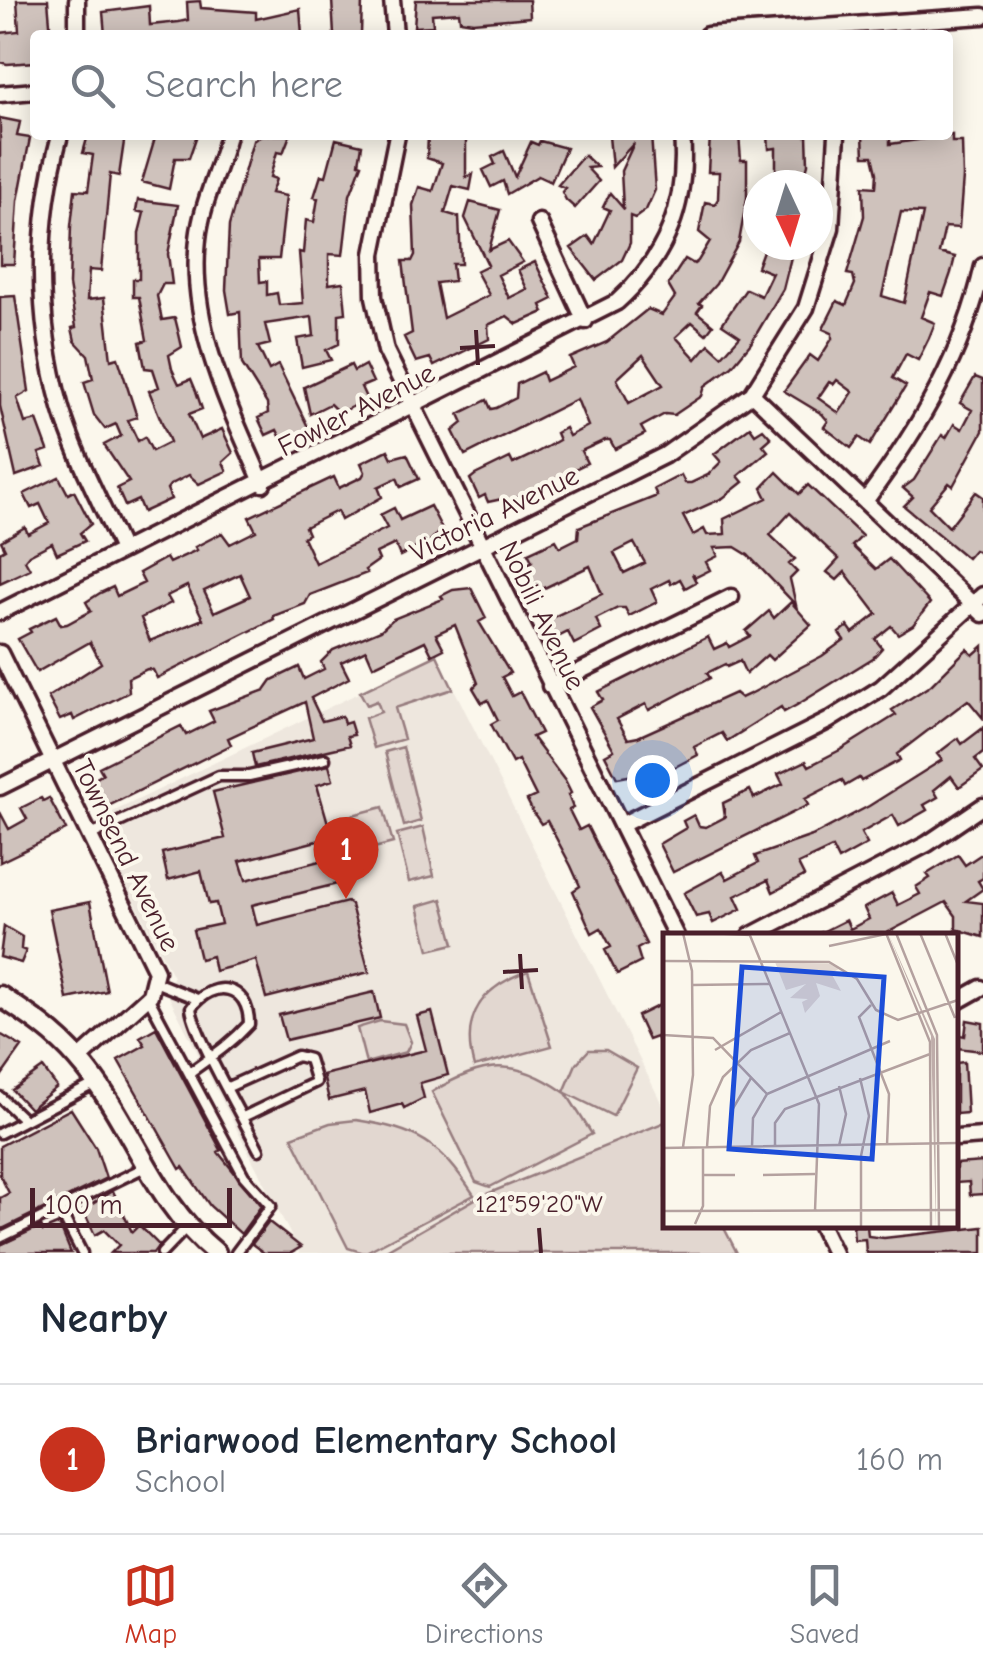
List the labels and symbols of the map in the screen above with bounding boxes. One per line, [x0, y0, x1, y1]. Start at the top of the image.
north arrow [743, 170, 833, 260]
street label: Fowler Avenue [273, 357, 440, 463]
street label: Victoria Avenue [405, 459, 584, 568]
street label: Nobili Avenue [492, 536, 592, 695]
street label: Townsend Avenue [66, 754, 186, 957]
your location [627, 755, 678, 806]
pin: 1 [314, 816, 378, 899]
inset map [663, 933, 958, 1228]
scale bar [30, 1183, 232, 1228]
text: 121°59'20"W [475, 1189, 603, 1218]

